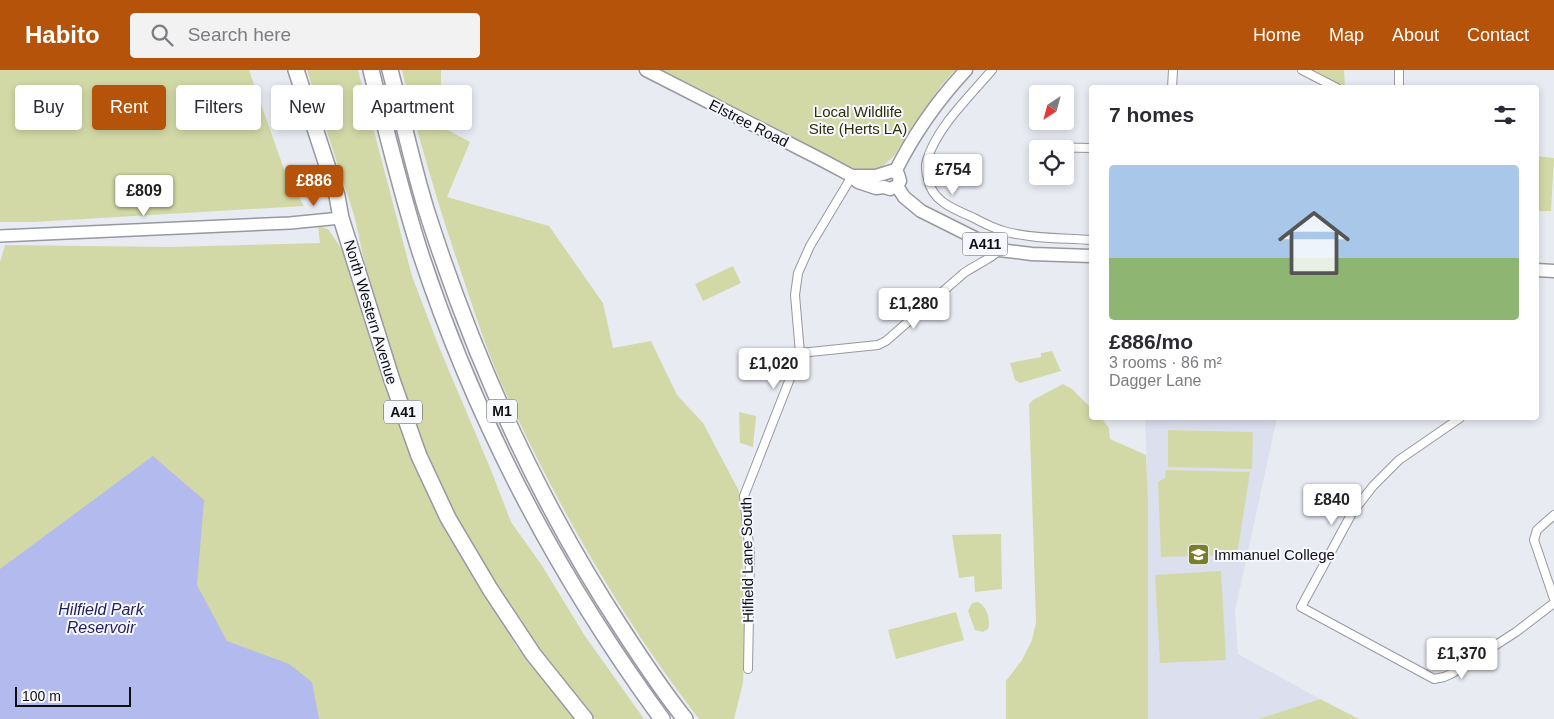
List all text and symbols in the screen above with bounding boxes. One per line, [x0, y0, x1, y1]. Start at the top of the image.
search box [130, 13, 480, 58]
text: Habito [25, 21, 100, 48]
icon: search [148, 21, 176, 49]
text: Search here [188, 24, 291, 45]
text: Home [1253, 25, 1301, 45]
text: Map [1329, 25, 1364, 45]
text: About [1392, 25, 1439, 45]
text: Contact [1467, 25, 1529, 45]
chip: Buy [15, 85, 82, 130]
chip: Rent [92, 85, 166, 130]
chip: Filters [176, 85, 261, 130]
chip: New [271, 85, 343, 130]
chip: Apartment [353, 85, 472, 130]
north arrow [1029, 85, 1074, 130]
map controls [1029, 85, 1074, 185]
street label: Elstree Road [707, 96, 791, 150]
icon: filters [1491, 101, 1519, 129]
park label: Local Wildlife Site (Herts LA) [809, 103, 907, 137]
text: 7 homes [1109, 103, 1194, 126]
button: locate [1029, 140, 1074, 185]
pin: £754 [923, 154, 983, 196]
text: £754 [935, 161, 971, 178]
pin: £886 [284, 164, 344, 207]
text: £886 [296, 172, 332, 189]
pin: £809 [114, 174, 174, 217]
text: £809 [126, 182, 162, 199]
icon: home [1269, 198, 1359, 288]
road number: A411 [962, 232, 1008, 255]
street label: North Western Avenue [341, 238, 401, 386]
pin: £1,280 [873, 288, 955, 330]
text: £1,280 [890, 295, 938, 312]
text: £886/mo [1109, 330, 1193, 353]
pin: £1,020 [733, 348, 815, 390]
text: 3 rooms · 86 m² [1109, 354, 1222, 371]
text: £1,020 [750, 355, 798, 372]
text: Dagger Lane [1109, 372, 1202, 389]
road number: M1 [487, 400, 517, 422]
road number: A41 [384, 401, 422, 424]
pin: £840 [1302, 484, 1362, 526]
text: £840 [1314, 491, 1350, 508]
street label: Hilfield Lane South [737, 497, 757, 623]
school or university icon: Immanuel College [1186, 542, 1210, 566]
place label: Immanuel College [1214, 546, 1335, 563]
water label: Hilfield Park Reservoir [58, 601, 145, 636]
pin: £1,370 [1421, 638, 1503, 680]
text: £1,370 [1438, 645, 1486, 662]
scale bar [15, 684, 131, 707]
text: 100 m [22, 688, 61, 704]

